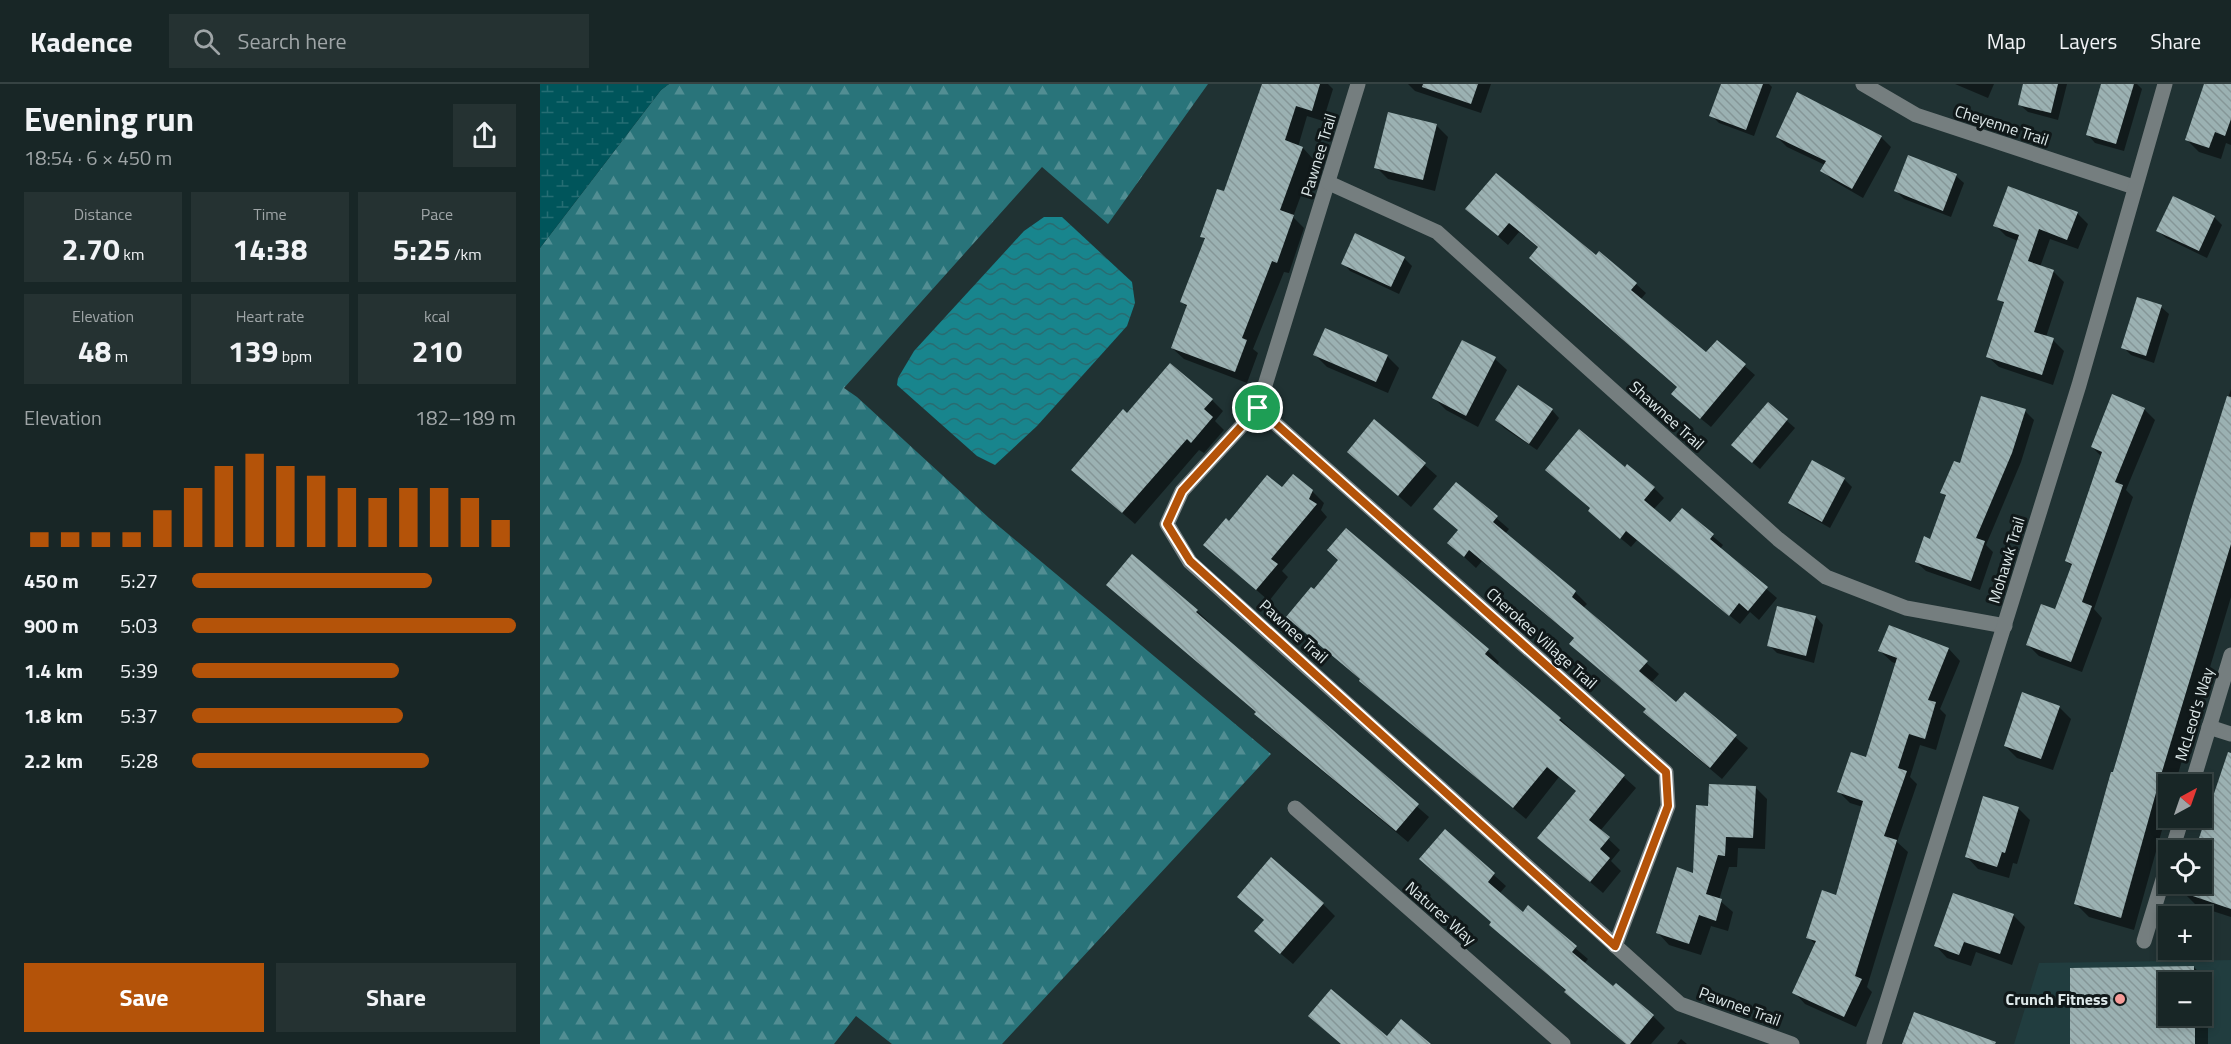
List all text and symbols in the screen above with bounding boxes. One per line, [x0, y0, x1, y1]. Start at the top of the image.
search box [169, 14, 589, 68]
text: Kadence [30, 20, 133, 63]
text: Search here [238, 24, 347, 58]
icon: search [190, 25, 223, 58]
text: Map [1987, 25, 2026, 57]
text: Layers [2059, 25, 2117, 57]
text: Share [2150, 25, 2201, 57]
text: Evening run [24, 94, 194, 144]
street label: Cheyenne Trail [1952, 99, 2052, 151]
button: share [453, 104, 516, 167]
street label: Pawnee Trail [1294, 111, 1342, 199]
text: 18:54 · 6 × 450 m [24, 142, 172, 173]
text: Distance [74, 202, 132, 226]
text: Time [253, 202, 287, 226]
text: Pace [421, 202, 453, 226]
text: 2.70 [62, 226, 120, 272]
text: 14:38 [233, 226, 307, 272]
text: 5:25 [392, 226, 450, 272]
text: km [120, 242, 144, 266]
text: /km [450, 242, 482, 266]
text: Elevation [72, 304, 134, 328]
text: Heart rate [236, 304, 304, 328]
text: kcal [424, 304, 450, 328]
text: 48 [78, 328, 111, 374]
text: 139 [228, 328, 278, 374]
text: 210 [412, 328, 462, 374]
text: m [111, 344, 128, 368]
text: bpm [278, 344, 312, 368]
street label: Shawnee Trail [1624, 375, 1710, 455]
pin [1232, 382, 1283, 433]
icon: arrive [1241, 391, 1274, 424]
text: Elevation [24, 402, 102, 433]
text: 182–189 m [415, 402, 516, 433]
street label: Mohawk Trail [1981, 514, 2031, 606]
text: 450 m [24, 565, 79, 596]
text: 5:27 [120, 565, 158, 596]
street label: Cherokee Village Trail [1481, 582, 1603, 694]
street label: Pawnee Trail [1254, 593, 1334, 669]
text: 900 m [24, 610, 79, 641]
text: 5:03 [120, 610, 158, 641]
text: 1.4 km [24, 655, 83, 686]
text: 5:39 [120, 655, 158, 686]
street label: McLeod's Way [2168, 664, 2220, 764]
text: 1.8 km [24, 700, 83, 731]
text: 5:37 [120, 700, 158, 731]
text: 2.2 km [24, 745, 83, 776]
text: 5:28 [120, 745, 158, 776]
north arrow [2158, 774, 2212, 828]
map controls [2158, 774, 2212, 1026]
button: locate [2158, 840, 2212, 894]
street label: Natures Way [1400, 875, 1482, 951]
button: + [2158, 906, 2212, 960]
button: Save [24, 963, 264, 1032]
button: Share [276, 963, 516, 1032]
button: − [2158, 972, 2212, 1026]
street label: Pawnee Trail [1696, 980, 1784, 1032]
place label: Crunch Fitness [2006, 987, 2108, 1011]
marker: Crunch Fitness [2113, 992, 2127, 1006]

